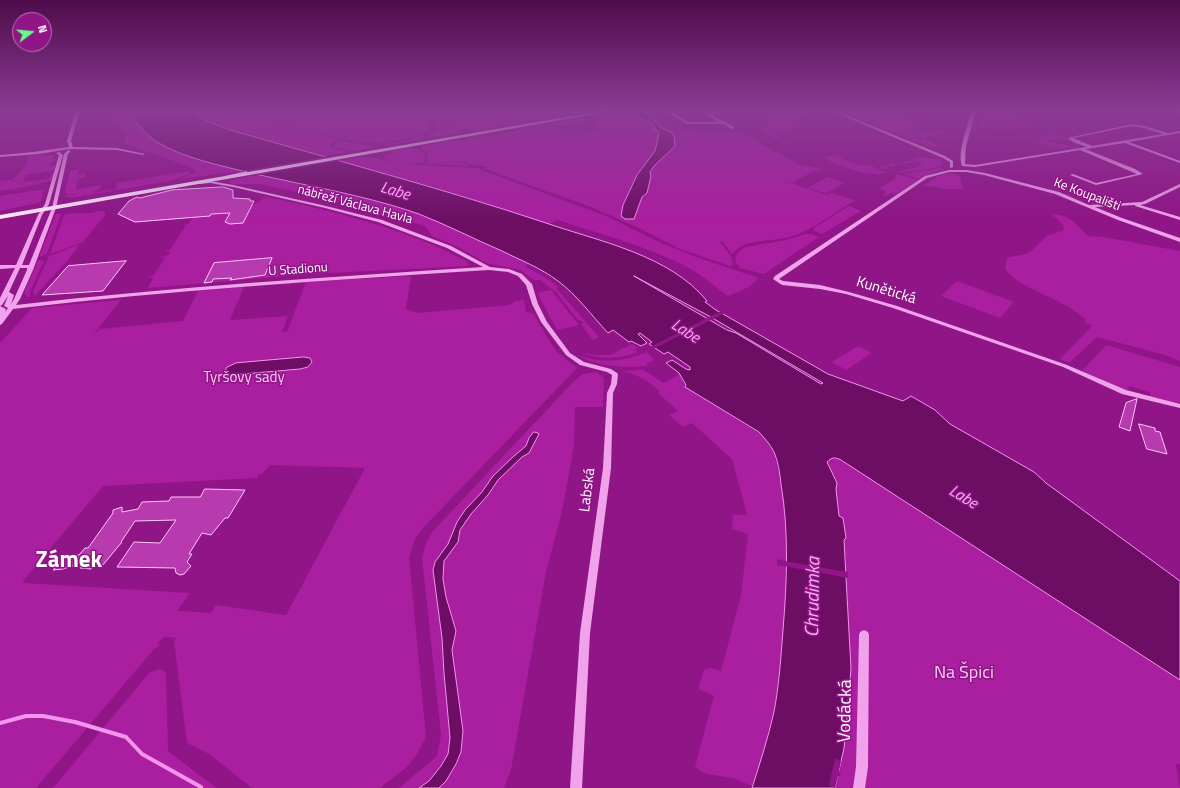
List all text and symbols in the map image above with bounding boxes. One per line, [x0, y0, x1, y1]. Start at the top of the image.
north arrow [12, 12, 52, 52]
text: N [34, 23, 51, 35]
street label: Ke Koupališti [1051, 175, 1123, 215]
water label: Labe [378, 179, 412, 205]
street label: nábřeží Václava Havla [296, 182, 414, 228]
street label: U Stadionu [268, 260, 328, 280]
street label: Kunětická [854, 273, 918, 309]
water label: Labe [667, 316, 703, 348]
park label: Tyršovy sady [203, 369, 285, 387]
street label: Labská [576, 467, 600, 513]
water label: Labe [945, 482, 981, 514]
district label: Zámek [36, 547, 102, 575]
water label: Chrudimka [802, 557, 826, 637]
park label: Na Špici [934, 663, 994, 685]
street label: Vodácká [835, 679, 857, 743]

